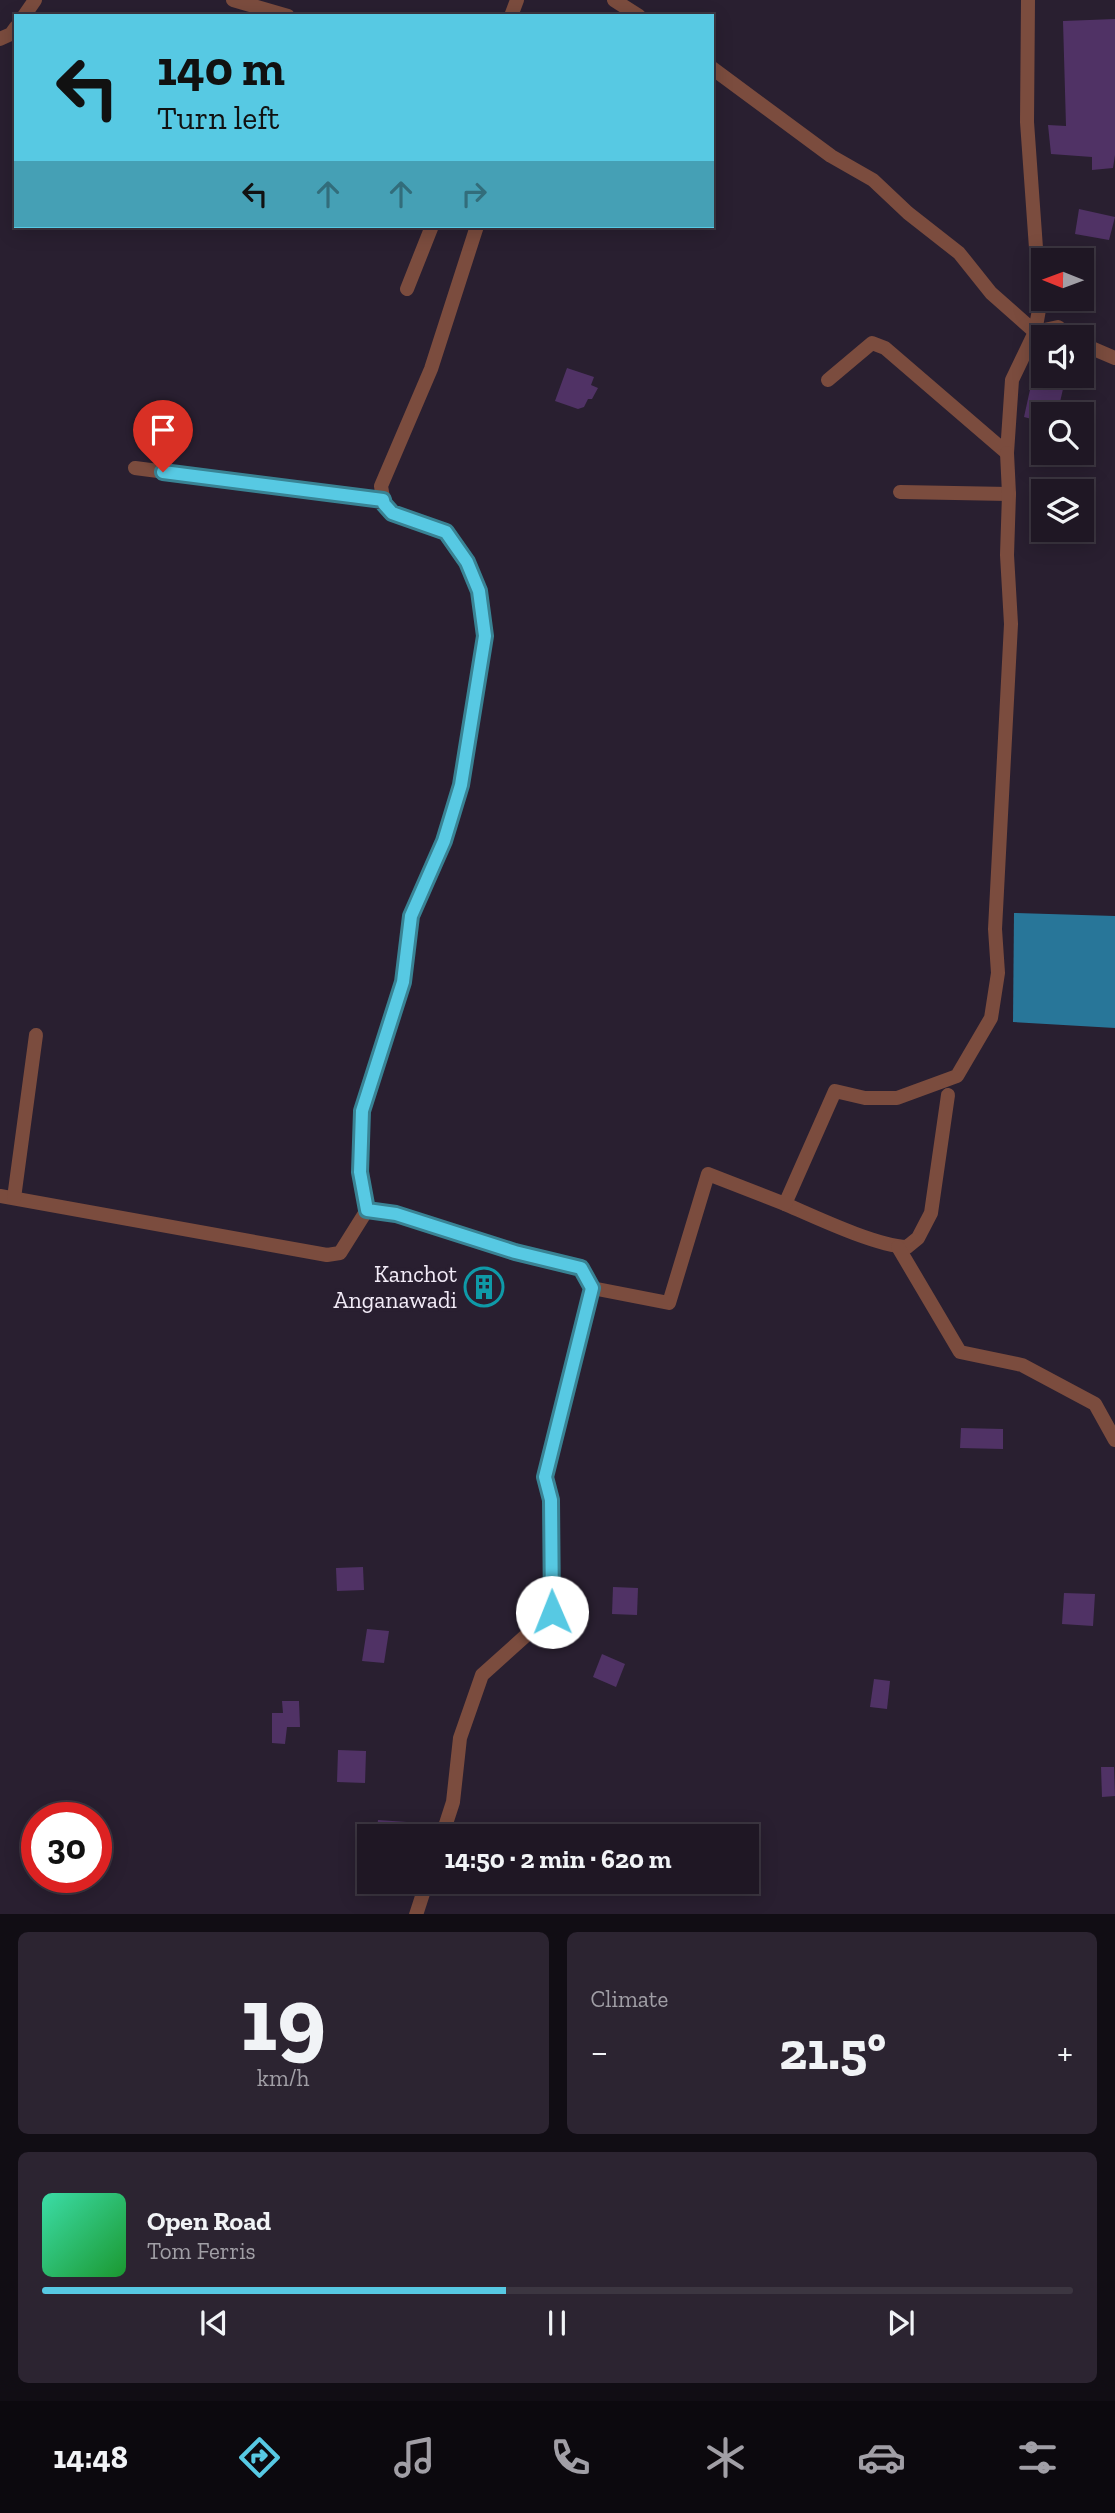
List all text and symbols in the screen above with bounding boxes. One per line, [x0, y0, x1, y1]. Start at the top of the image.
text: 140 m [157, 39, 285, 98]
icon: left [42, 42, 133, 133]
text: Turn left [157, 99, 279, 137]
icon: left [236, 175, 274, 213]
icon: ahead [309, 175, 347, 213]
icon: ahead [382, 175, 420, 213]
icon: right [455, 175, 493, 213]
north arrow [1031, 248, 1094, 312]
map controls [1031, 248, 1094, 542]
button: sound [1031, 325, 1094, 388]
pin [133, 400, 193, 472]
button: search [1031, 402, 1094, 465]
icon: arrive [144, 411, 182, 449]
button: layers [1031, 479, 1094, 542]
place label: Kanchot Anganawadi [334, 1260, 457, 1314]
building icon: Kanchot Anganawadi [463, 1266, 505, 1308]
position arrow [515, 1575, 589, 1649]
speed limit sign: 30 [21, 1802, 112, 1893]
text: 14:50 · 2 min · 620 m [444, 1843, 672, 1875]
text: 19 [241, 1964, 326, 2073]
text: Climate [591, 1985, 668, 2013]
text: 21.5° [779, 2020, 886, 2082]
text: − [591, 2029, 608, 2075]
text: + [1057, 2029, 1073, 2075]
text: km/h [257, 2064, 310, 2092]
text: Open Road [147, 2205, 271, 2237]
text: Tom Ferris [147, 2237, 256, 2265]
icon: previous [195, 2304, 233, 2342]
icon: pause [538, 2304, 576, 2342]
icon: next [882, 2304, 920, 2342]
icon: directions [235, 2433, 284, 2482]
icon: music [390, 2433, 439, 2482]
icon: phone [546, 2433, 595, 2482]
icon: climate [701, 2433, 750, 2482]
icon: car [857, 2433, 906, 2482]
icon: filters [1013, 2433, 1062, 2482]
text: 14:48 [53, 2438, 128, 2476]

